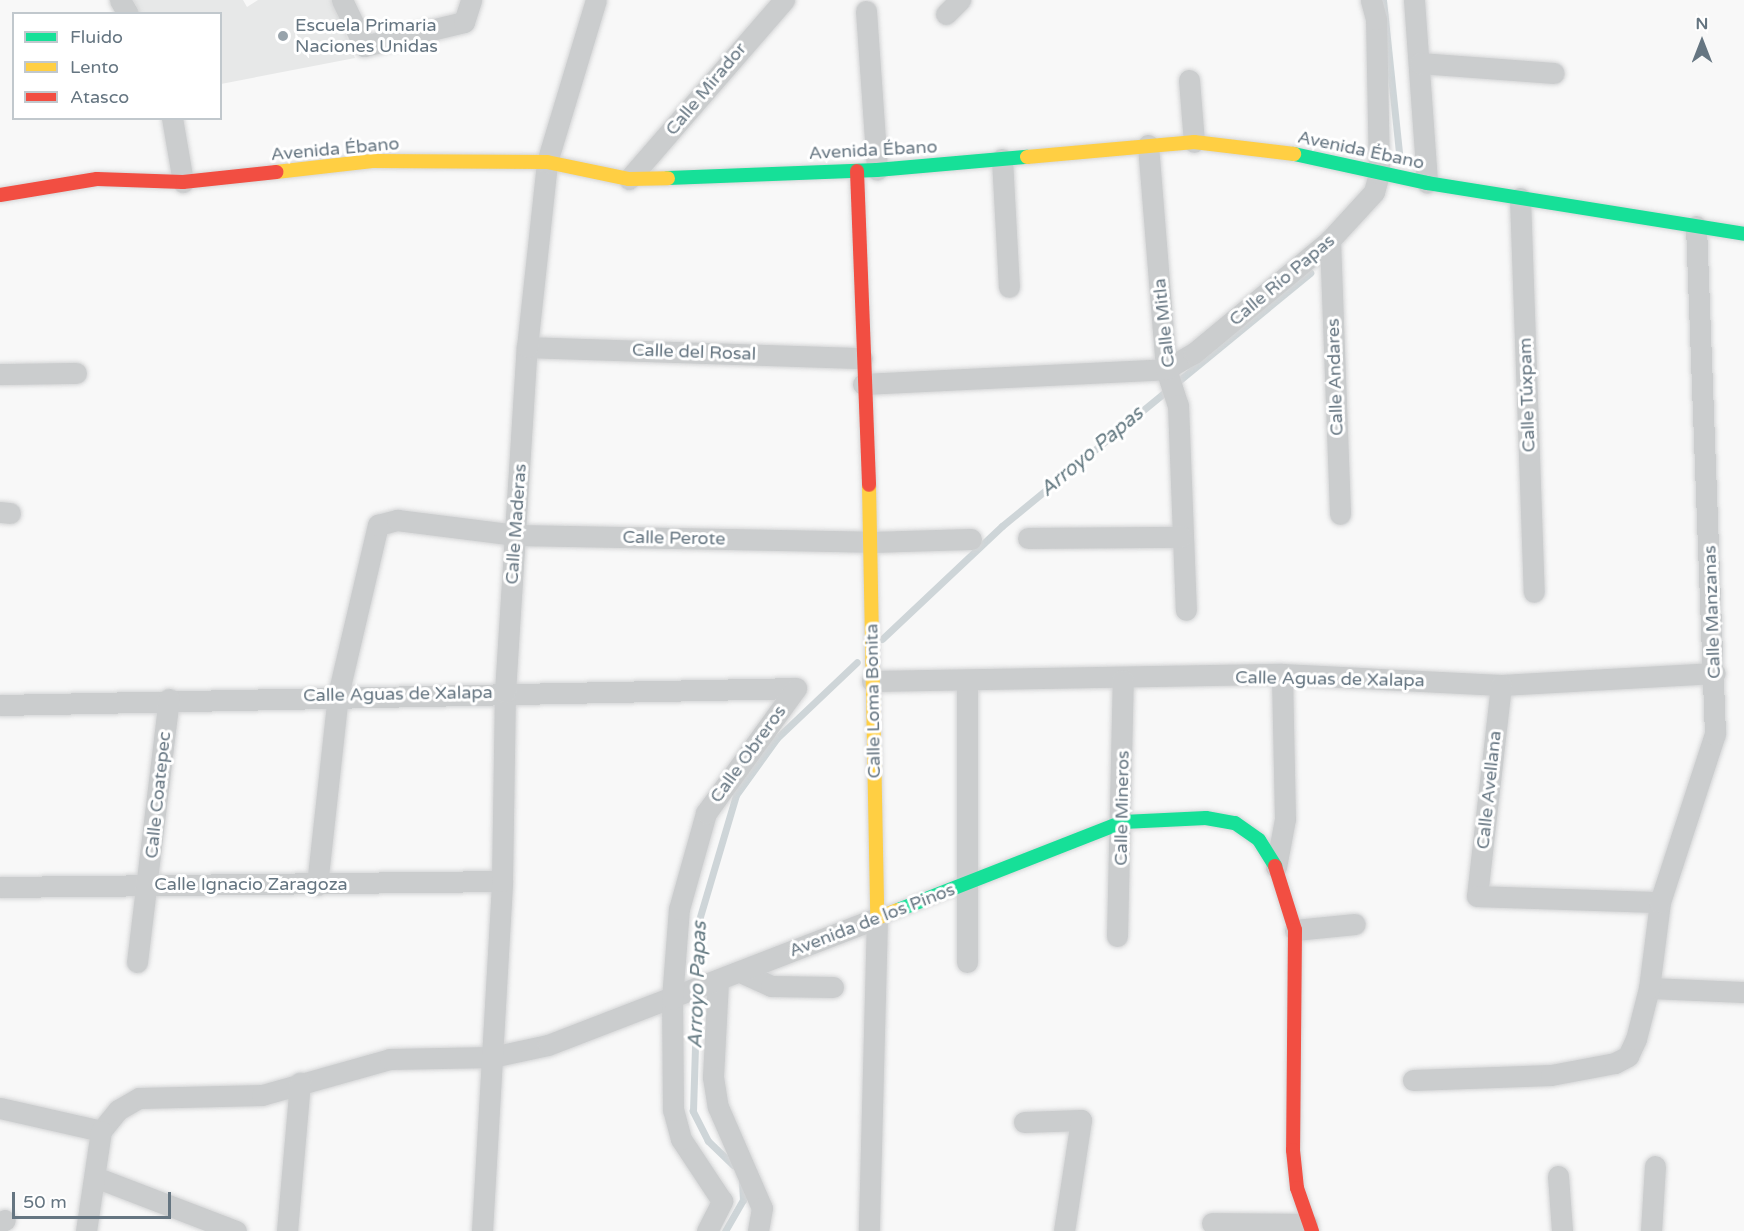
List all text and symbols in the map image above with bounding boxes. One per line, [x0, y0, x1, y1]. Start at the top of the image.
legend [12, 12, 222, 120]
north arrow [1672, 12, 1732, 72]
text: N [1696, 14, 1708, 34]
place label: Escuela Primaria Naciones Unidas [295, 15, 438, 57]
text: Fluido [70, 26, 123, 48]
marker: Escuela Primaria Naciones Unidas [276, 29, 290, 43]
street label: Calle Mirador [661, 38, 751, 140]
text: Lento [70, 56, 119, 78]
text: Atasco [70, 86, 129, 108]
street label: Avenida Ébano [1296, 126, 1426, 174]
street label: Avenida Ébano [270, 133, 400, 165]
street label: Avenida Ébano [808, 136, 938, 164]
street label: Calle Río Papas [1225, 230, 1339, 330]
street label: Calle Mitla [1149, 277, 1179, 369]
street label: Calle Andares [1322, 318, 1348, 436]
street label: Calle Túxpam [1514, 337, 1540, 453]
street label: Calle del Rosal [632, 339, 756, 365]
water label: Arroyo Papas [1035, 402, 1149, 502]
street label: Calle Maderas [501, 463, 531, 585]
street label: Calle Perote [622, 526, 726, 550]
street label: Calle Manzanas [1699, 545, 1725, 679]
street label: Calle Loma Bonita [861, 623, 885, 779]
street label: Calle Aguas de Xalapa [1235, 667, 1425, 691]
street label: Calle Aguas de Xalapa [303, 682, 493, 706]
street label: Calle Obreros [705, 701, 791, 807]
street label: Calle Coatepec [141, 730, 175, 860]
street label: Calle Avellana [1472, 730, 1506, 850]
street label: Calle Mineros [1110, 750, 1134, 866]
street label: Calle Ignacio Zaragoza [154, 873, 348, 895]
street label: Avenida de los Pinos [786, 878, 958, 962]
water label: Arroyo Papas [684, 921, 712, 1049]
scale bar [15, 1180, 174, 1218]
text: 50 m [23, 1191, 67, 1213]

